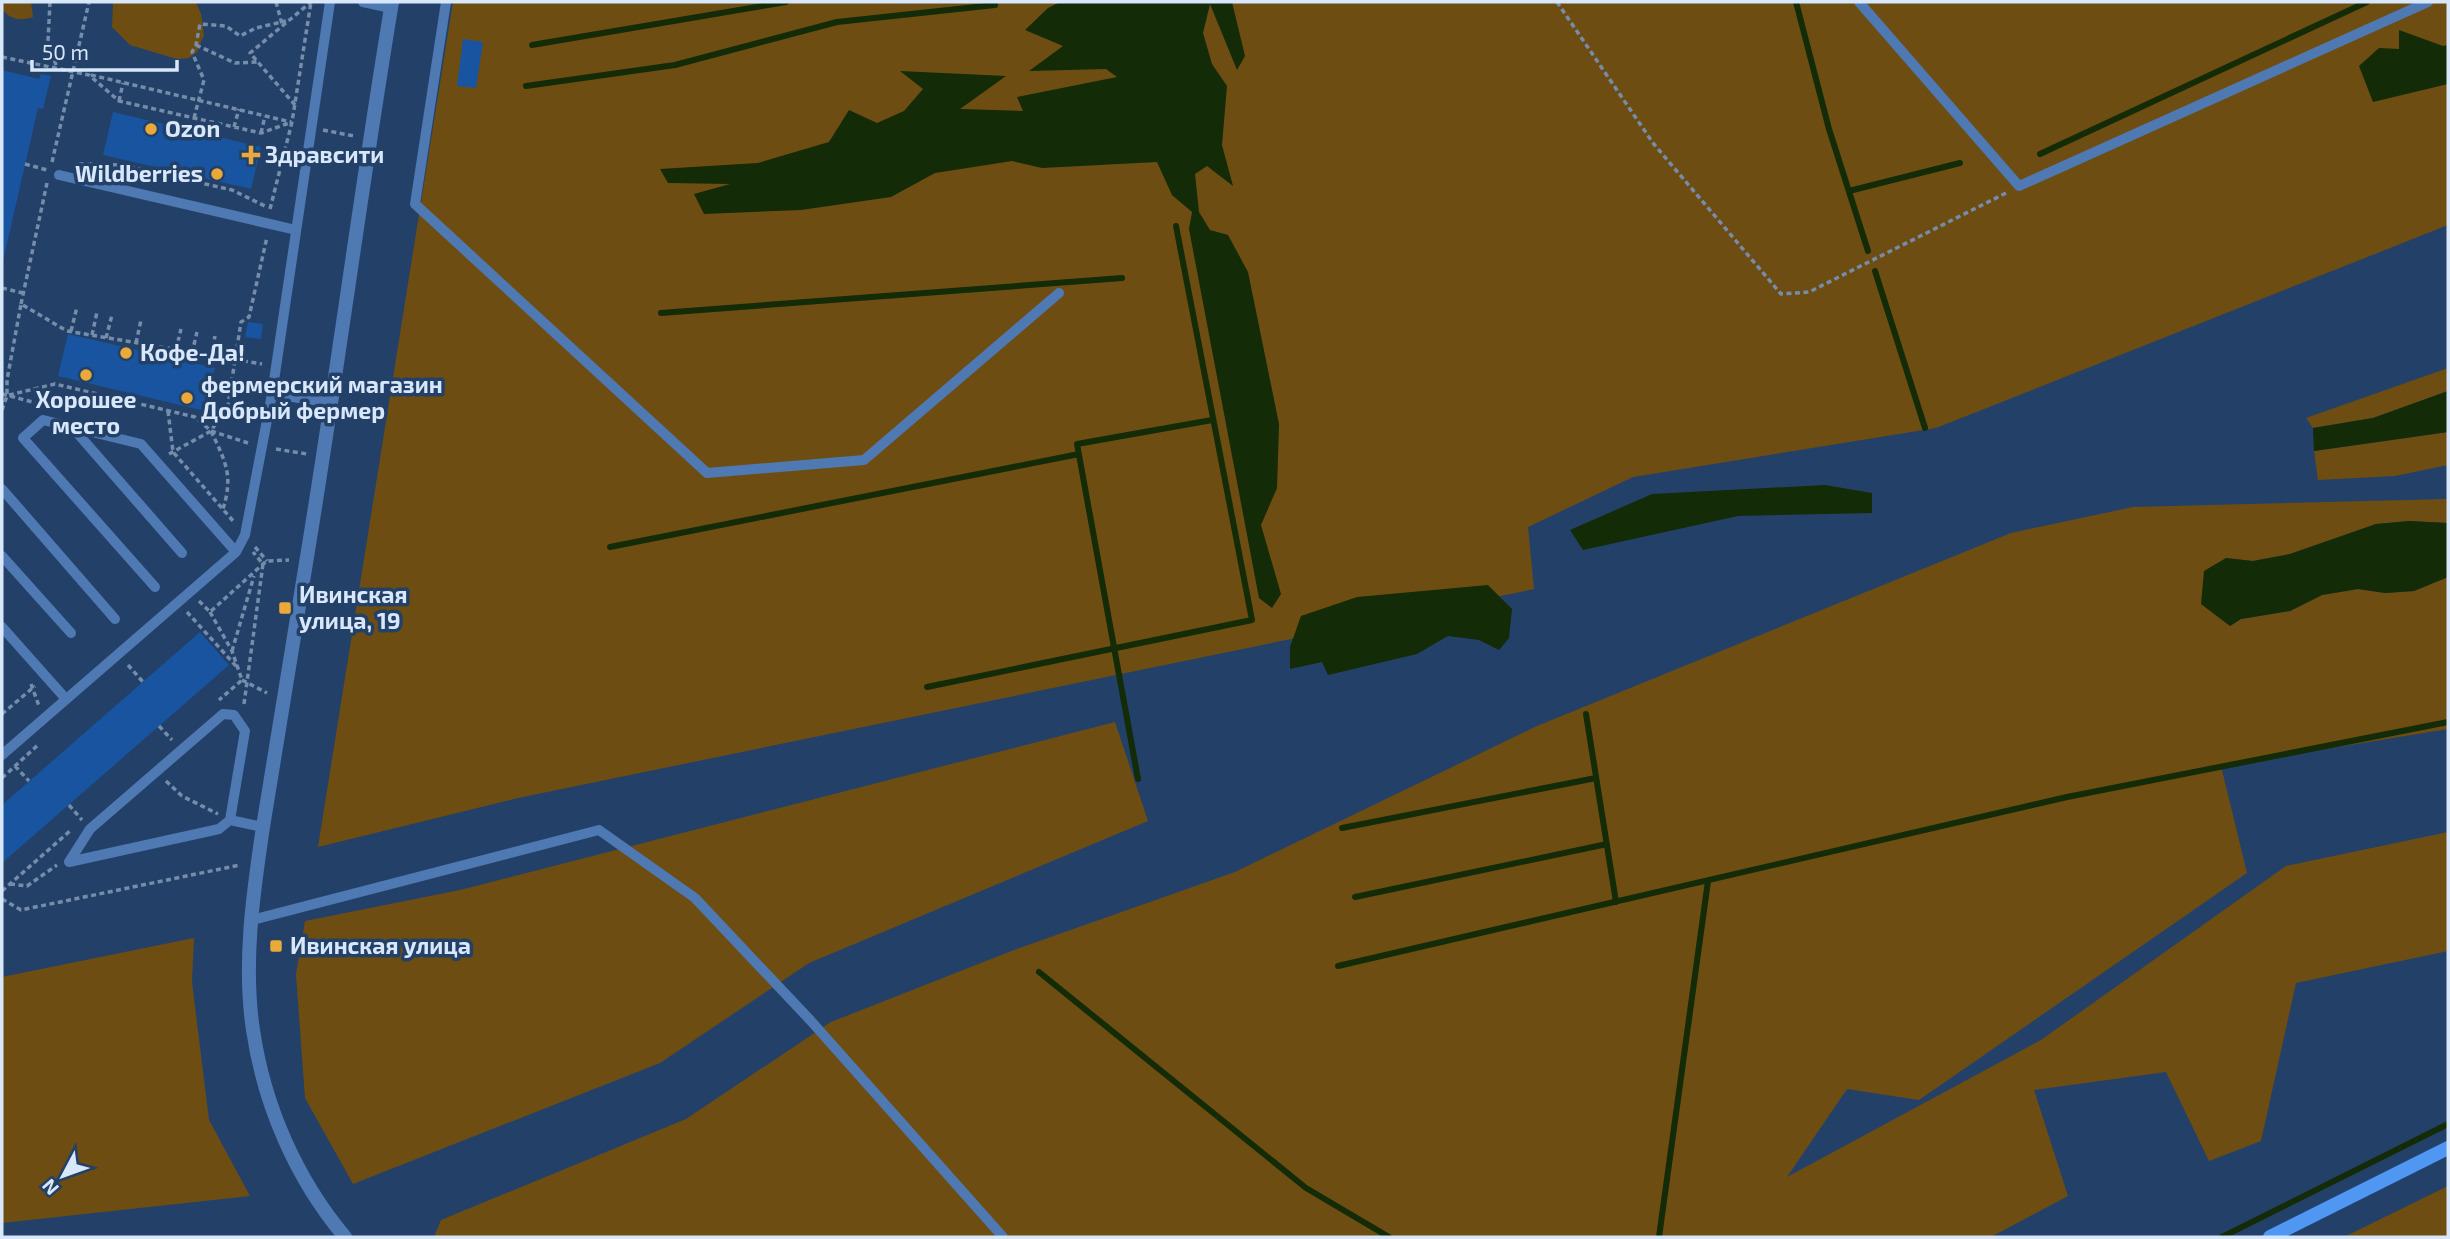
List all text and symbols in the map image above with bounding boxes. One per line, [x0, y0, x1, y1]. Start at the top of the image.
scale bar [32, 28, 177, 72]
text: 50 m [42, 39, 89, 64]
place label: Ozon [165, 114, 220, 142]
marker: Ozon [143, 121, 159, 137]
place label: Здравсити [265, 140, 384, 168]
marker: Здравсити [243, 147, 259, 163]
place label: Wildberries [75, 159, 203, 187]
marker: Wildberries [209, 166, 225, 182]
place label: Кофе-Да! [140, 338, 245, 366]
marker: Кофе-Да! [118, 345, 134, 361]
marker: Хорошее место [78, 367, 94, 383]
place label: фермерский магазин Добрый фермер [201, 370, 443, 424]
place label: Хорошее место [36, 385, 136, 439]
marker: фермерский магазин Добрый фермер [179, 390, 195, 406]
place label: Ивинская улица, 19 [299, 580, 407, 634]
marker: Ивинская улица, 19 [277, 600, 293, 616]
place label: Ивинская улица [290, 931, 471, 959]
marker: Ивинская улица [268, 938, 284, 954]
north arrow [28, 1141, 98, 1211]
text: N [37, 1175, 63, 1200]

